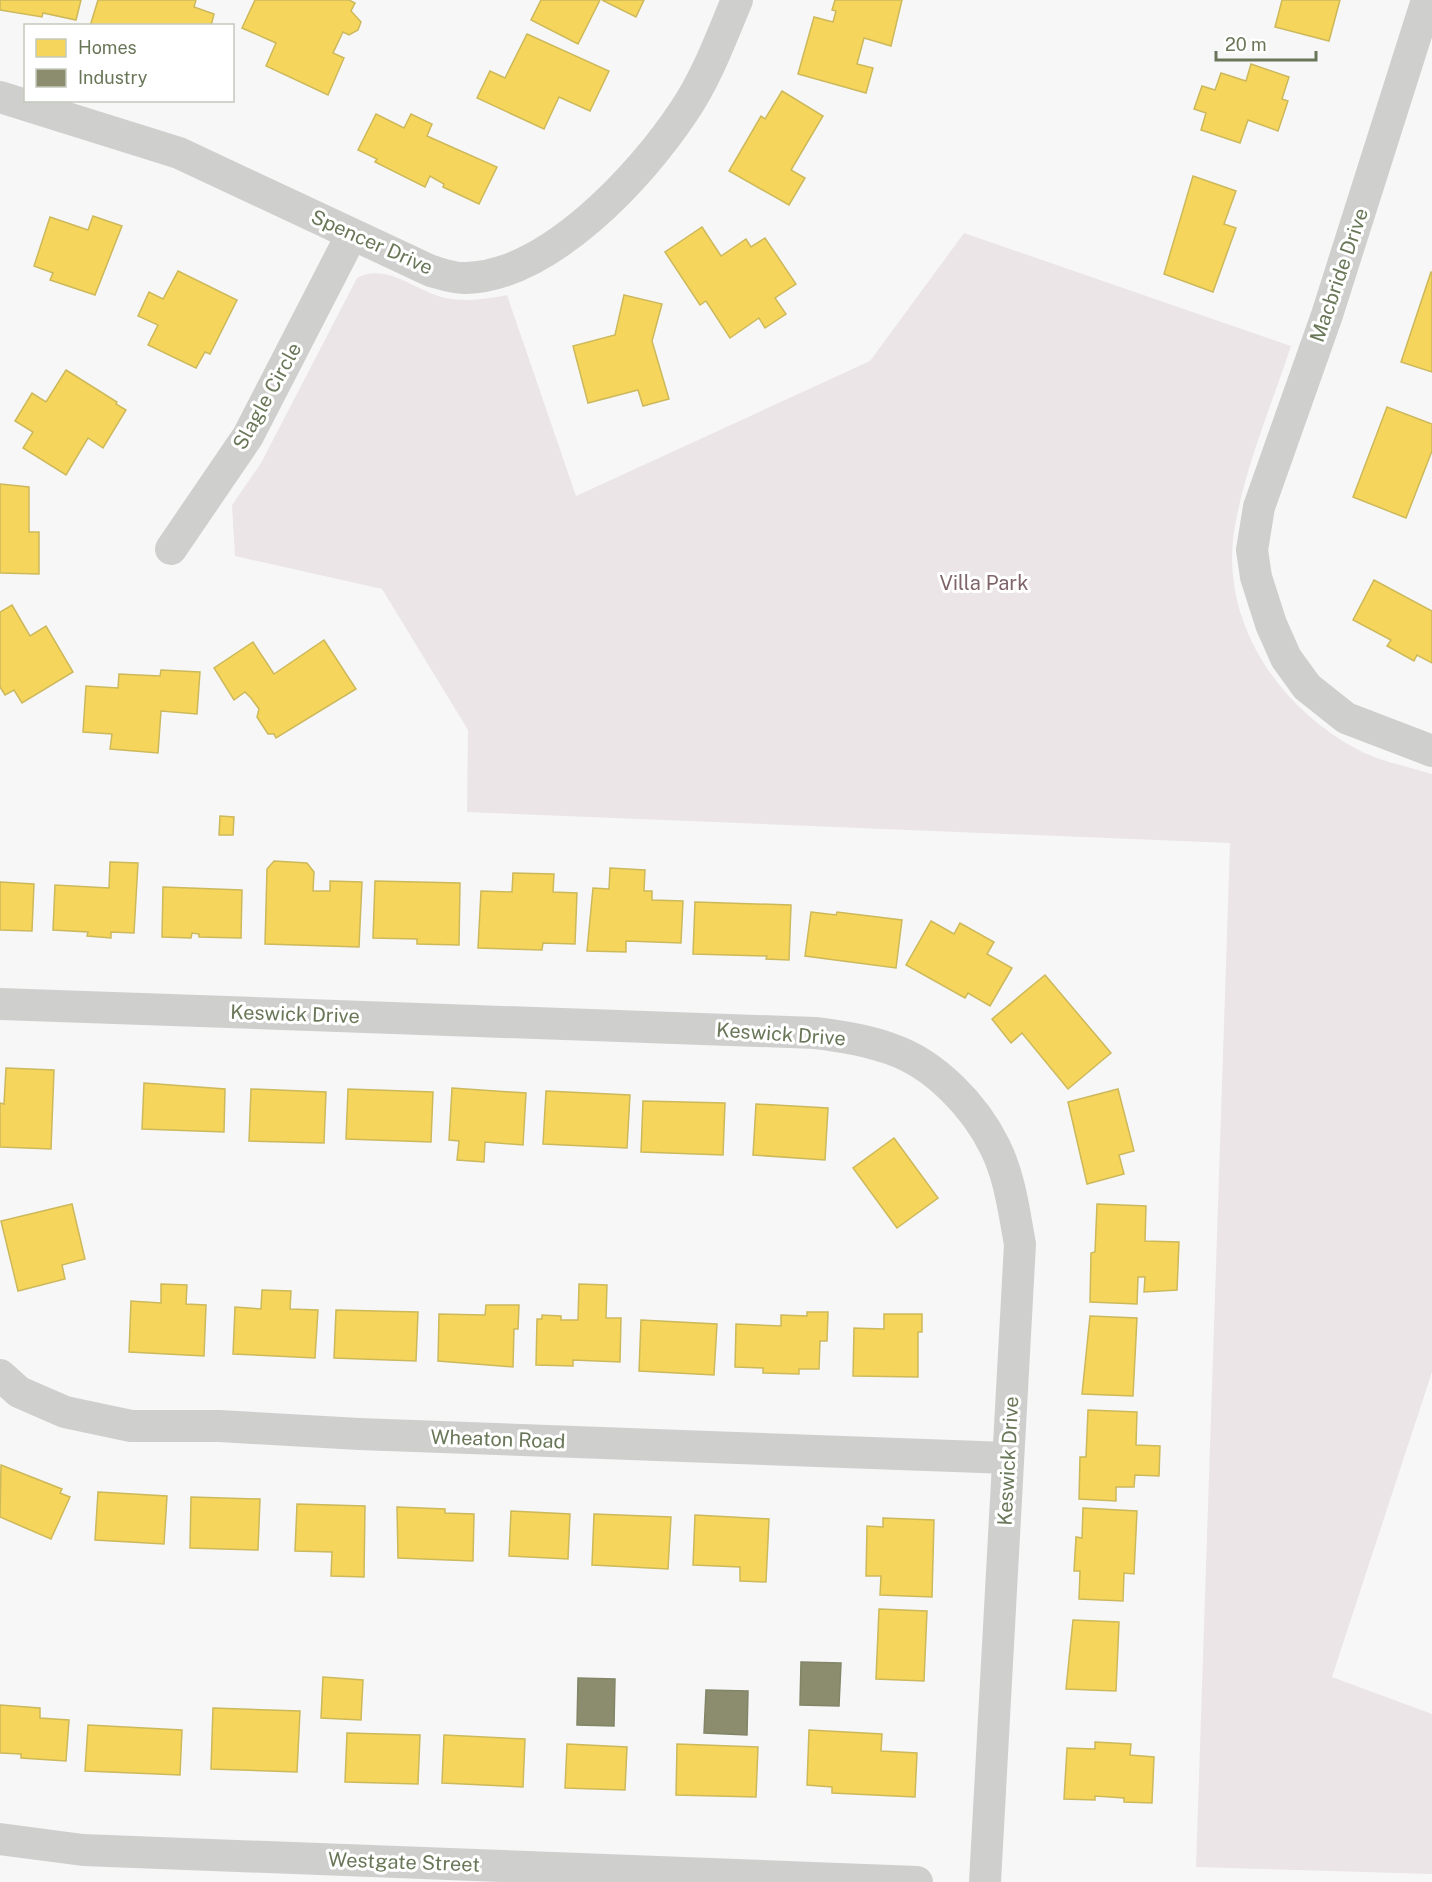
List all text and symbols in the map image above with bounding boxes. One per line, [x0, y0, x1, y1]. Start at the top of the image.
legend [24, 24, 234, 102]
scale bar [1216, 24, 1316, 62]
text: 20 m [1225, 34, 1267, 55]
text: Homes [78, 37, 137, 58]
text: Industry [78, 67, 148, 88]
street label: Spencer Drive [307, 204, 437, 280]
street label: Macbride Drive [1305, 205, 1373, 345]
street label: Slagle Circle [228, 338, 306, 454]
park label: Villa Park [940, 571, 1028, 595]
street label: Keswick Drive [230, 1000, 360, 1028]
street label: Keswick Drive [715, 1018, 847, 1050]
street label: Keswick Drive [993, 1396, 1023, 1526]
street label: Wheaton Road [430, 1425, 566, 1453]
street label: Westgate Street [328, 1847, 480, 1877]

